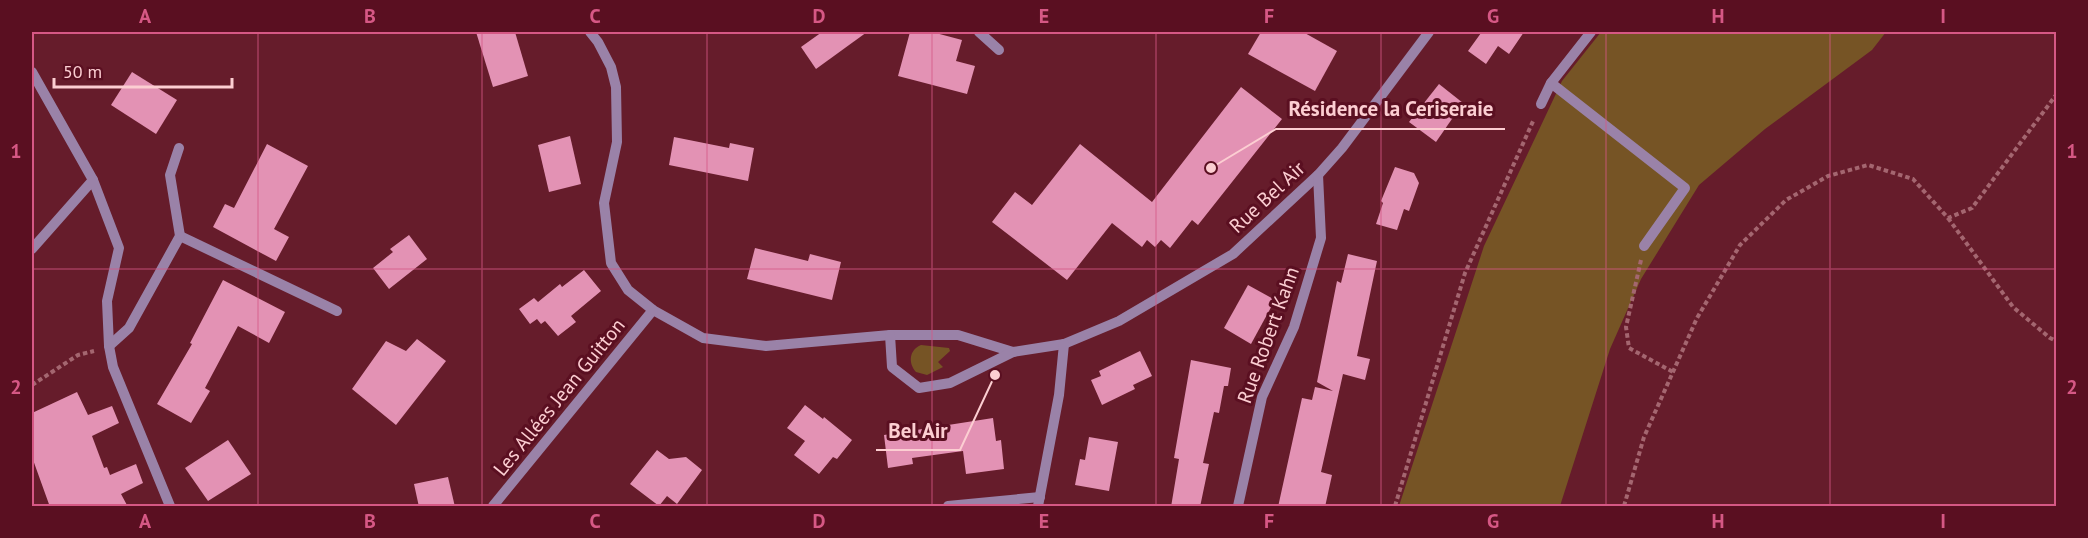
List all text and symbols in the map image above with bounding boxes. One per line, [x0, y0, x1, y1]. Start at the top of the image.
text: A [139, 3, 152, 29]
text: B [364, 3, 376, 29]
text: C [589, 3, 601, 29]
text: D [813, 3, 826, 29]
text: E [1039, 3, 1049, 29]
text: F [1264, 3, 1274, 29]
text: G [1487, 3, 1499, 29]
text: H [1711, 3, 1725, 29]
text: I [1940, 3, 1946, 29]
scale bar [54, 51, 232, 89]
text: 50 m [63, 60, 102, 83]
callout: Résidence la Ceriseraie [1276, 90, 1505, 129]
text: Résidence la Ceriseraie [1289, 95, 1493, 122]
text: 1 [10, 138, 22, 164]
text: 1 [2066, 138, 2078, 164]
street label: Rue Bel Air [1224, 155, 1310, 239]
street label: Rue Robert Kahn [1231, 263, 1305, 407]
street label: Les Allées Jean Guitton [487, 313, 631, 481]
text: 2 [10, 374, 22, 400]
text: 2 [2066, 374, 2078, 400]
callout: Bel Air [876, 411, 960, 450]
text: Bel Air [888, 417, 948, 444]
text: A [139, 508, 152, 534]
text: B [364, 508, 376, 534]
text: C [589, 508, 601, 534]
text: D [813, 508, 826, 534]
text: E [1039, 508, 1049, 534]
text: F [1264, 508, 1274, 534]
text: G [1487, 508, 1499, 534]
text: H [1711, 508, 1725, 534]
text: I [1940, 508, 1946, 534]

